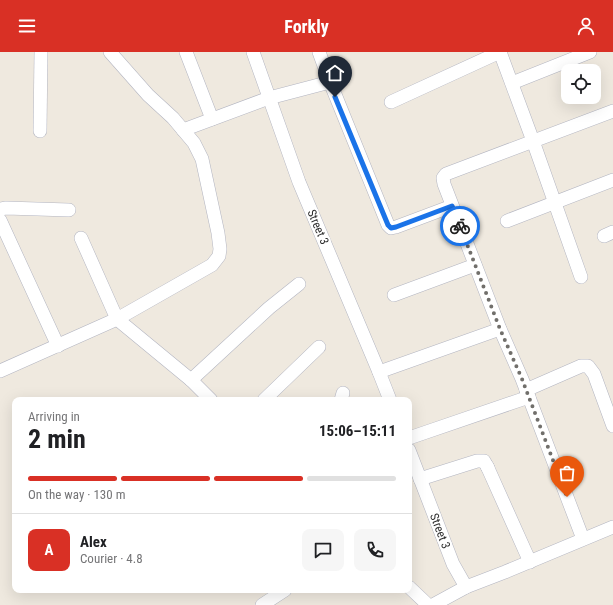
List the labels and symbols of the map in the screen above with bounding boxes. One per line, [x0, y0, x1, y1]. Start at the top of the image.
pin [318, 56, 352, 97]
courier [440, 206, 480, 246]
street label: Street 3 [304, 207, 332, 247]
pin [550, 456, 584, 497]
street label: Street 3 [427, 511, 453, 551]

